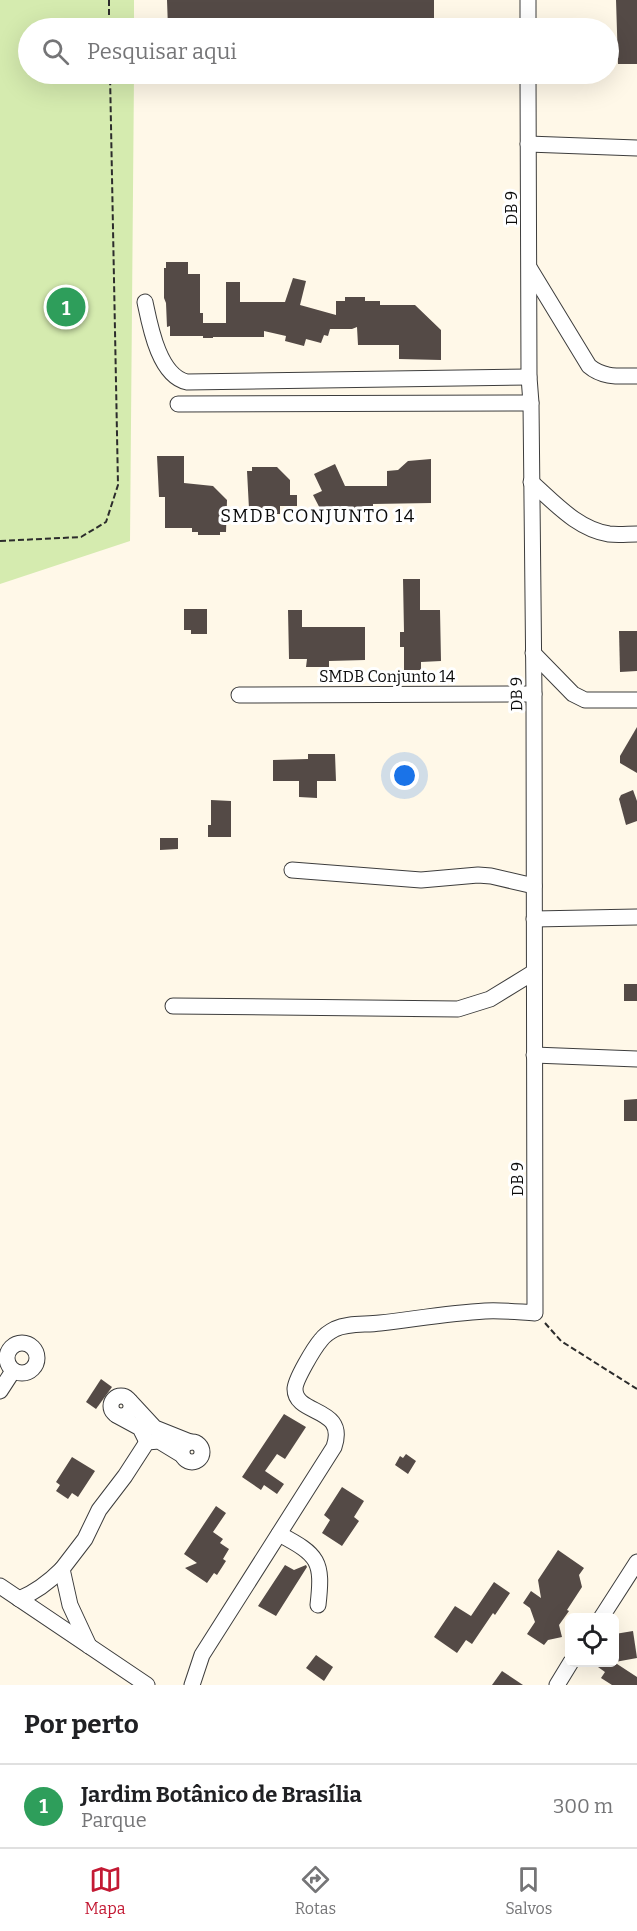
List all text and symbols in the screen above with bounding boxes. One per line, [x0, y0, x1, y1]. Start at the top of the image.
search box [18, 18, 619, 84]
icon: search [39, 35, 72, 68]
text: Pesquisar aqui [87, 38, 237, 65]
street label: DB 9 [502, 191, 521, 225]
pin: 1 [46, 284, 86, 330]
district label: SMDB CONJUNTO 14 [220, 505, 416, 527]
street label: SMDB Conjunto 14 [319, 667, 456, 686]
street label: DB 9 [507, 677, 526, 711]
your location [390, 761, 419, 790]
street label: DB 9 [508, 1162, 527, 1196]
map controls [565, 1613, 619, 1667]
button: locate [565, 1613, 619, 1667]
text: Por perto [24, 1709, 139, 1740]
text: Jardim Botânico de Brasília [81, 1781, 362, 1808]
text: 1 [39, 1794, 48, 1818]
text: 300 m [553, 1794, 613, 1818]
text: Parque [81, 1808, 147, 1832]
tab: Mapa [85, 1863, 126, 1918]
tab: Rotas [295, 1863, 336, 1918]
tab: Salvos [505, 1863, 552, 1918]

